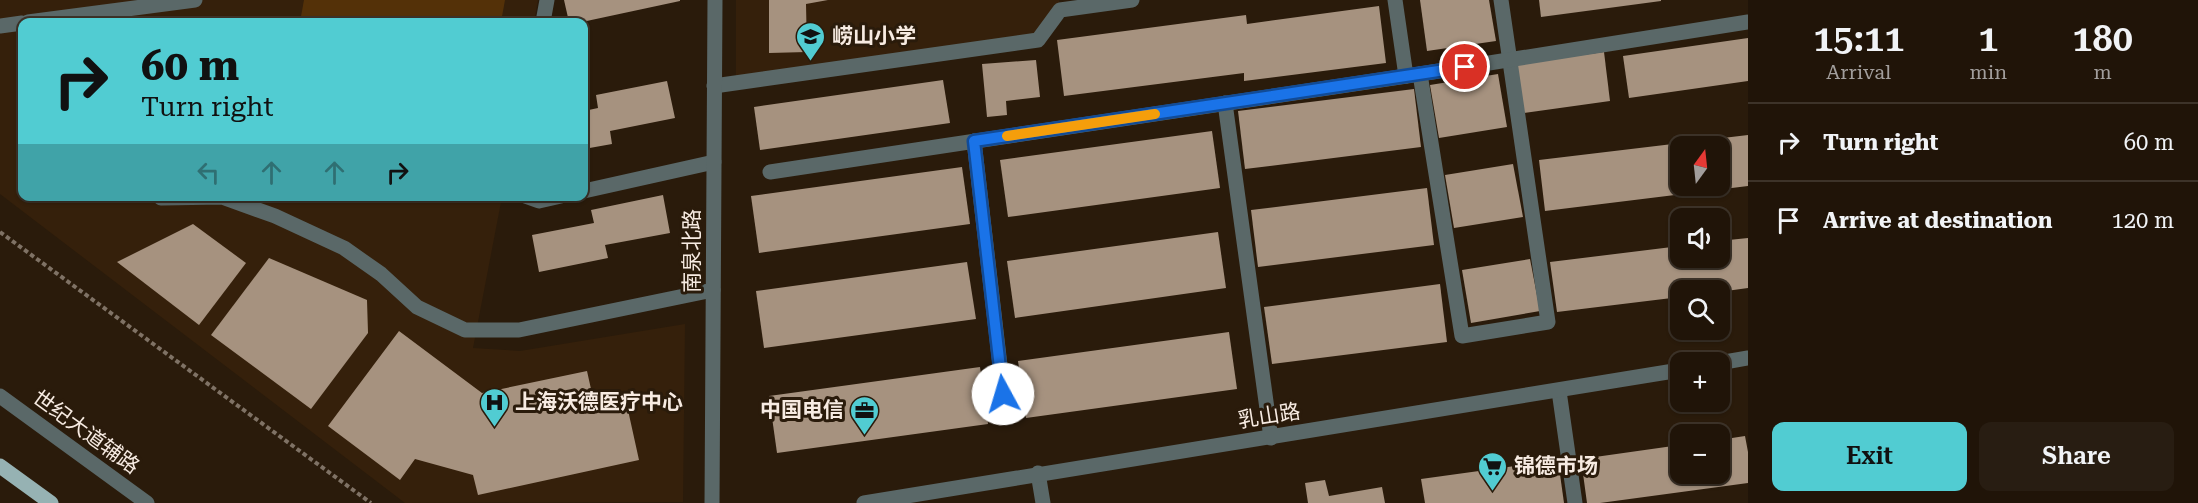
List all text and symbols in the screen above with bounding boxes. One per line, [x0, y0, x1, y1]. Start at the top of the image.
text: 15:11 [1813, 18, 1904, 60]
text: 1 [1978, 18, 1998, 60]
text: 180 [2072, 18, 2133, 60]
school or university icon: 崂山小学 [795, 20, 827, 62]
place label: 崂山小学 [832, 24, 916, 48]
text: 60 m [141, 41, 239, 90]
pin [1439, 41, 1490, 92]
icon: right [42, 42, 120, 120]
icon: arrive [1448, 50, 1481, 83]
text: Arrival [1826, 60, 1891, 84]
text: min [1970, 60, 2007, 84]
text: m [2093, 60, 2112, 84]
text: Turn right [141, 91, 274, 123]
icon: right [1772, 126, 1805, 159]
text: Turn right [1823, 130, 1938, 155]
text: 60 m [2124, 130, 2174, 155]
north arrow [1670, 136, 1730, 196]
map controls [1670, 136, 1730, 484]
icon: left [192, 156, 225, 189]
icon: ahead [255, 156, 288, 189]
icon: ahead [318, 156, 351, 189]
icon: right [381, 156, 414, 189]
icon: arrive [1772, 204, 1805, 237]
button: sound [1670, 208, 1730, 268]
text: Arrive at destination [1823, 208, 2052, 233]
text: 120 m [2111, 208, 2174, 233]
street label: 南泉北路 [680, 209, 704, 293]
button: search [1670, 280, 1730, 340]
button: + [1670, 352, 1730, 412]
position arrow [971, 362, 1035, 426]
street label: 世纪大道辅路 [28, 385, 144, 479]
hospital icon: 上海沃德医疗中心 [478, 386, 510, 428]
place label: 上海沃德医疗中心 [515, 390, 683, 414]
office icon: 中国电信 [849, 394, 881, 436]
place label: 中国电信 [760, 398, 844, 422]
street label: 乳山路 [1236, 399, 1302, 433]
button: Exit [1772, 422, 1967, 491]
button: Share [1979, 422, 2174, 491]
button: − [1670, 424, 1730, 484]
supermarket icon: 锦德市场 [1477, 450, 1509, 492]
place label: 锦德市场 [1514, 454, 1598, 478]

